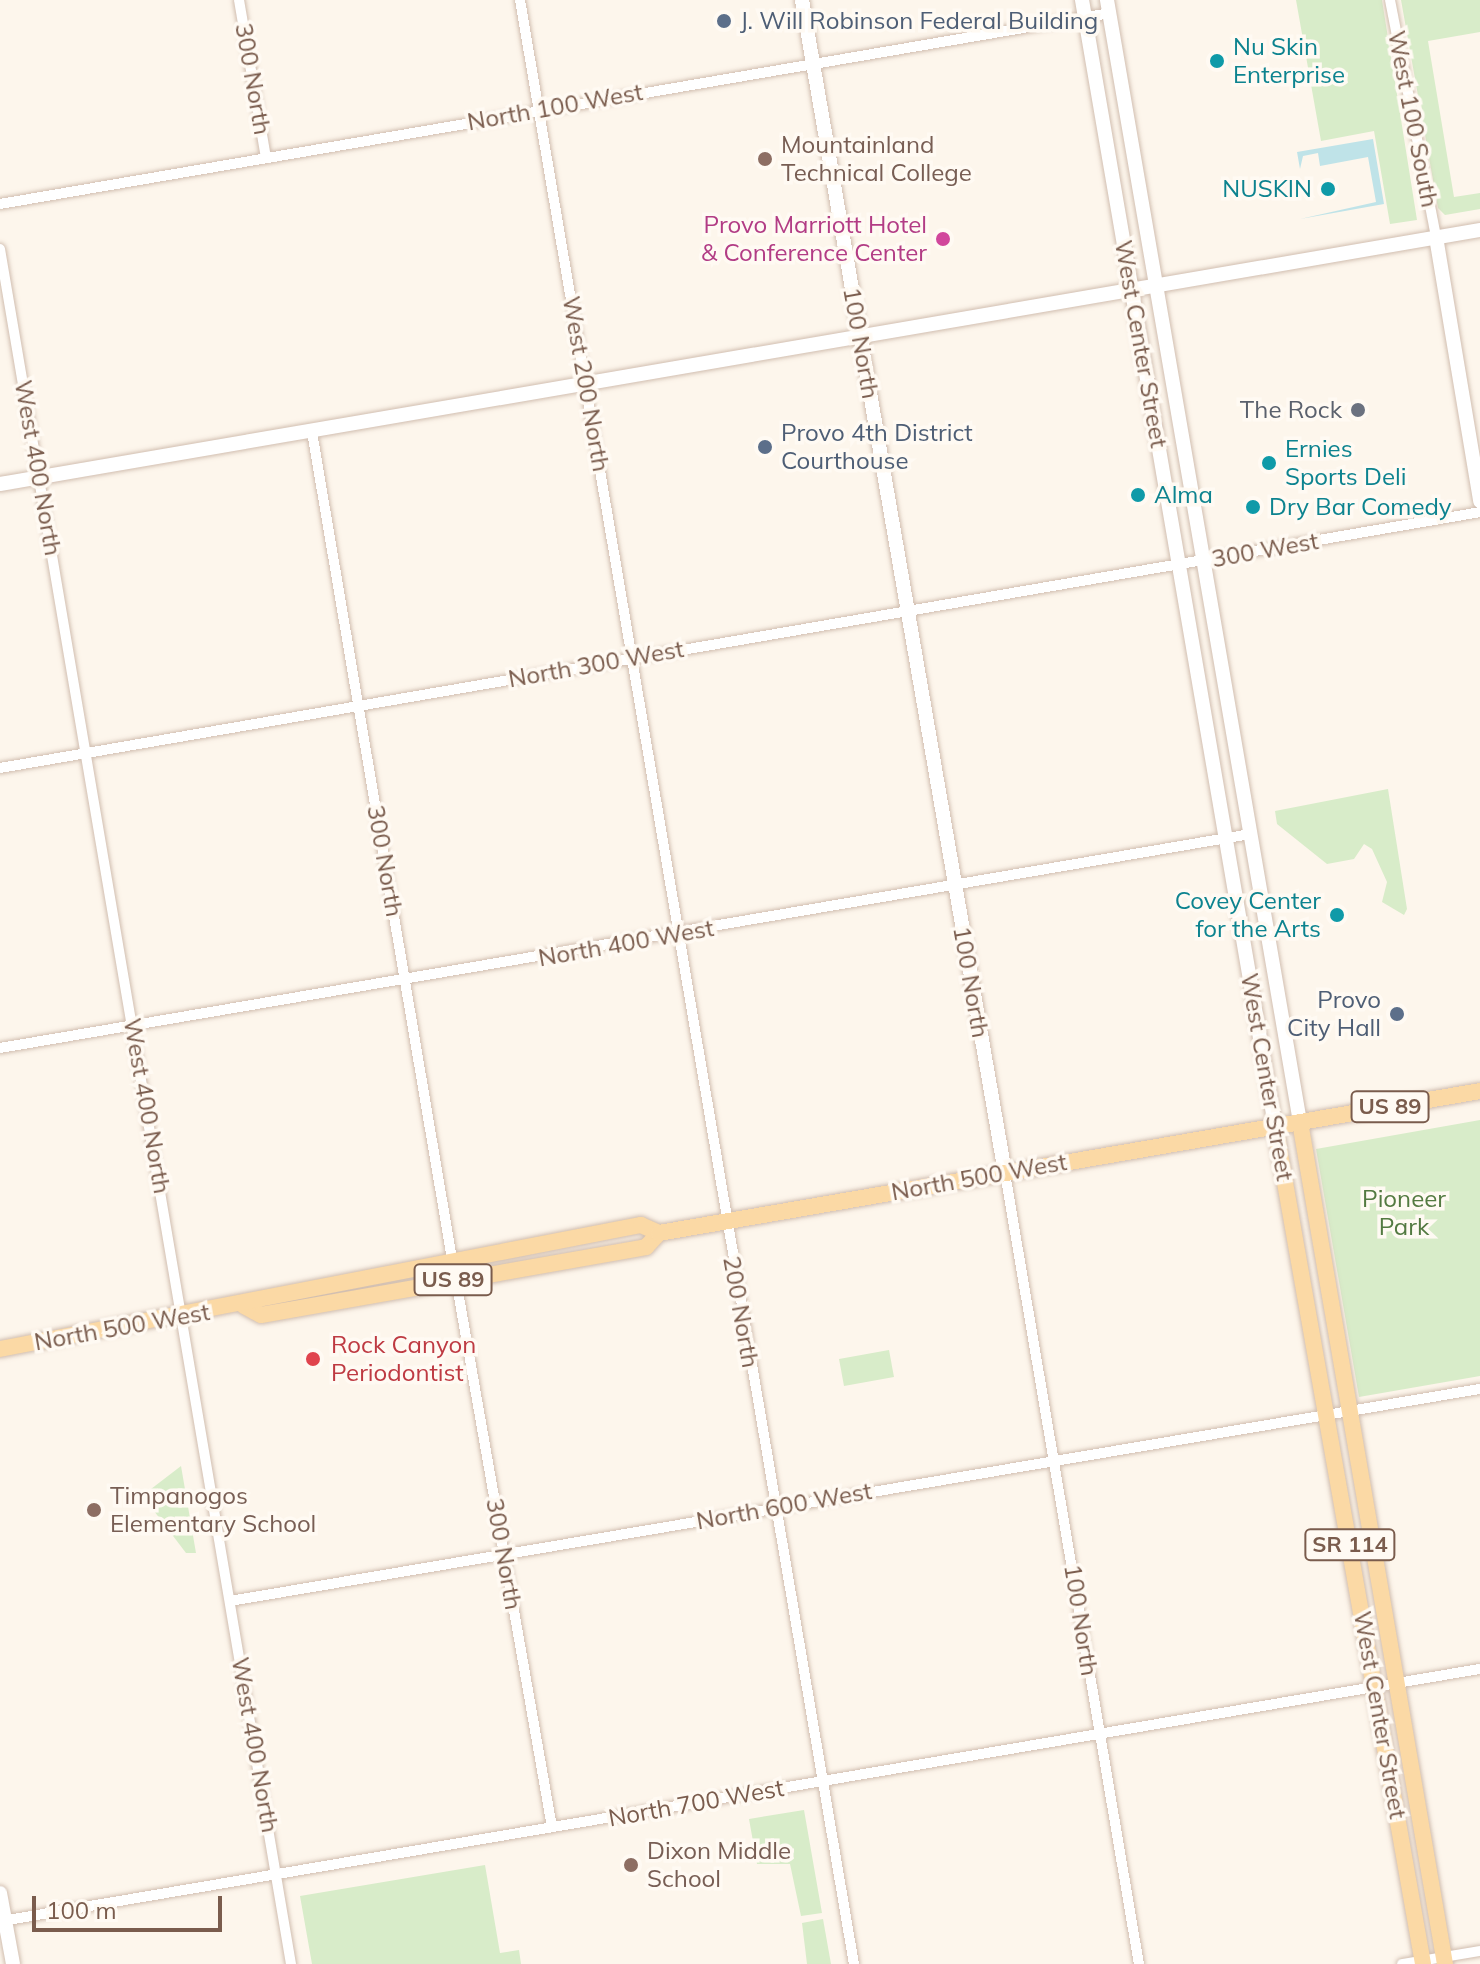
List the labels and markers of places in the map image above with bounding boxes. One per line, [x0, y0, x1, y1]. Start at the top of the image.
place label: J. Will Robinson Federal Building [740, 7, 1098, 35]
marker: J. Will Robinson Federal Building [715, 12, 733, 30]
place label: Nu Skin Enterprise [1233, 33, 1345, 89]
marker: Nu Skin Enterprise [1208, 52, 1226, 70]
place label: Mountainland Technical College [781, 131, 972, 187]
marker: Mountainland Technical College [756, 150, 774, 168]
place label: NUSKIN [1222, 175, 1312, 203]
marker: NUSKIN [1319, 180, 1337, 198]
place label: Provo Marriott Hotel & Conference Center [701, 211, 927, 267]
marker: Provo Marriott Hotel & Conference Center [934, 230, 952, 248]
place label: The Rock [1240, 396, 1342, 424]
marker: The Rock [1349, 401, 1367, 419]
place label: Provo 4th District Courthouse [781, 419, 973, 475]
place label: Ernies Sports Deli [1285, 435, 1406, 491]
marker: Provo 4th District Courthouse [756, 438, 774, 456]
marker: Ernies Sports Deli [1260, 454, 1278, 472]
place label: Alma [1154, 481, 1213, 509]
marker: Alma [1129, 486, 1147, 504]
place label: Dry Bar Comedy [1269, 493, 1452, 521]
marker: Dry Bar Comedy [1244, 498, 1262, 516]
place label: Covey Center for the Arts [1175, 887, 1321, 943]
marker: Covey Center for the Arts [1328, 906, 1346, 924]
place label: Provo City Hall [1287, 986, 1381, 1042]
marker: Provo City Hall [1388, 1005, 1406, 1023]
place label: Rock Canyon Periodontist [331, 1331, 476, 1387]
marker: Rock Canyon Periodontist [302, 1348, 324, 1370]
place label: Timpanogos Elementary School [110, 1482, 316, 1538]
marker: Timpanogos Elementary School [85, 1501, 103, 1519]
place label: Dixon Middle School [647, 1837, 791, 1893]
marker: Dixon Middle School [622, 1856, 640, 1874]

